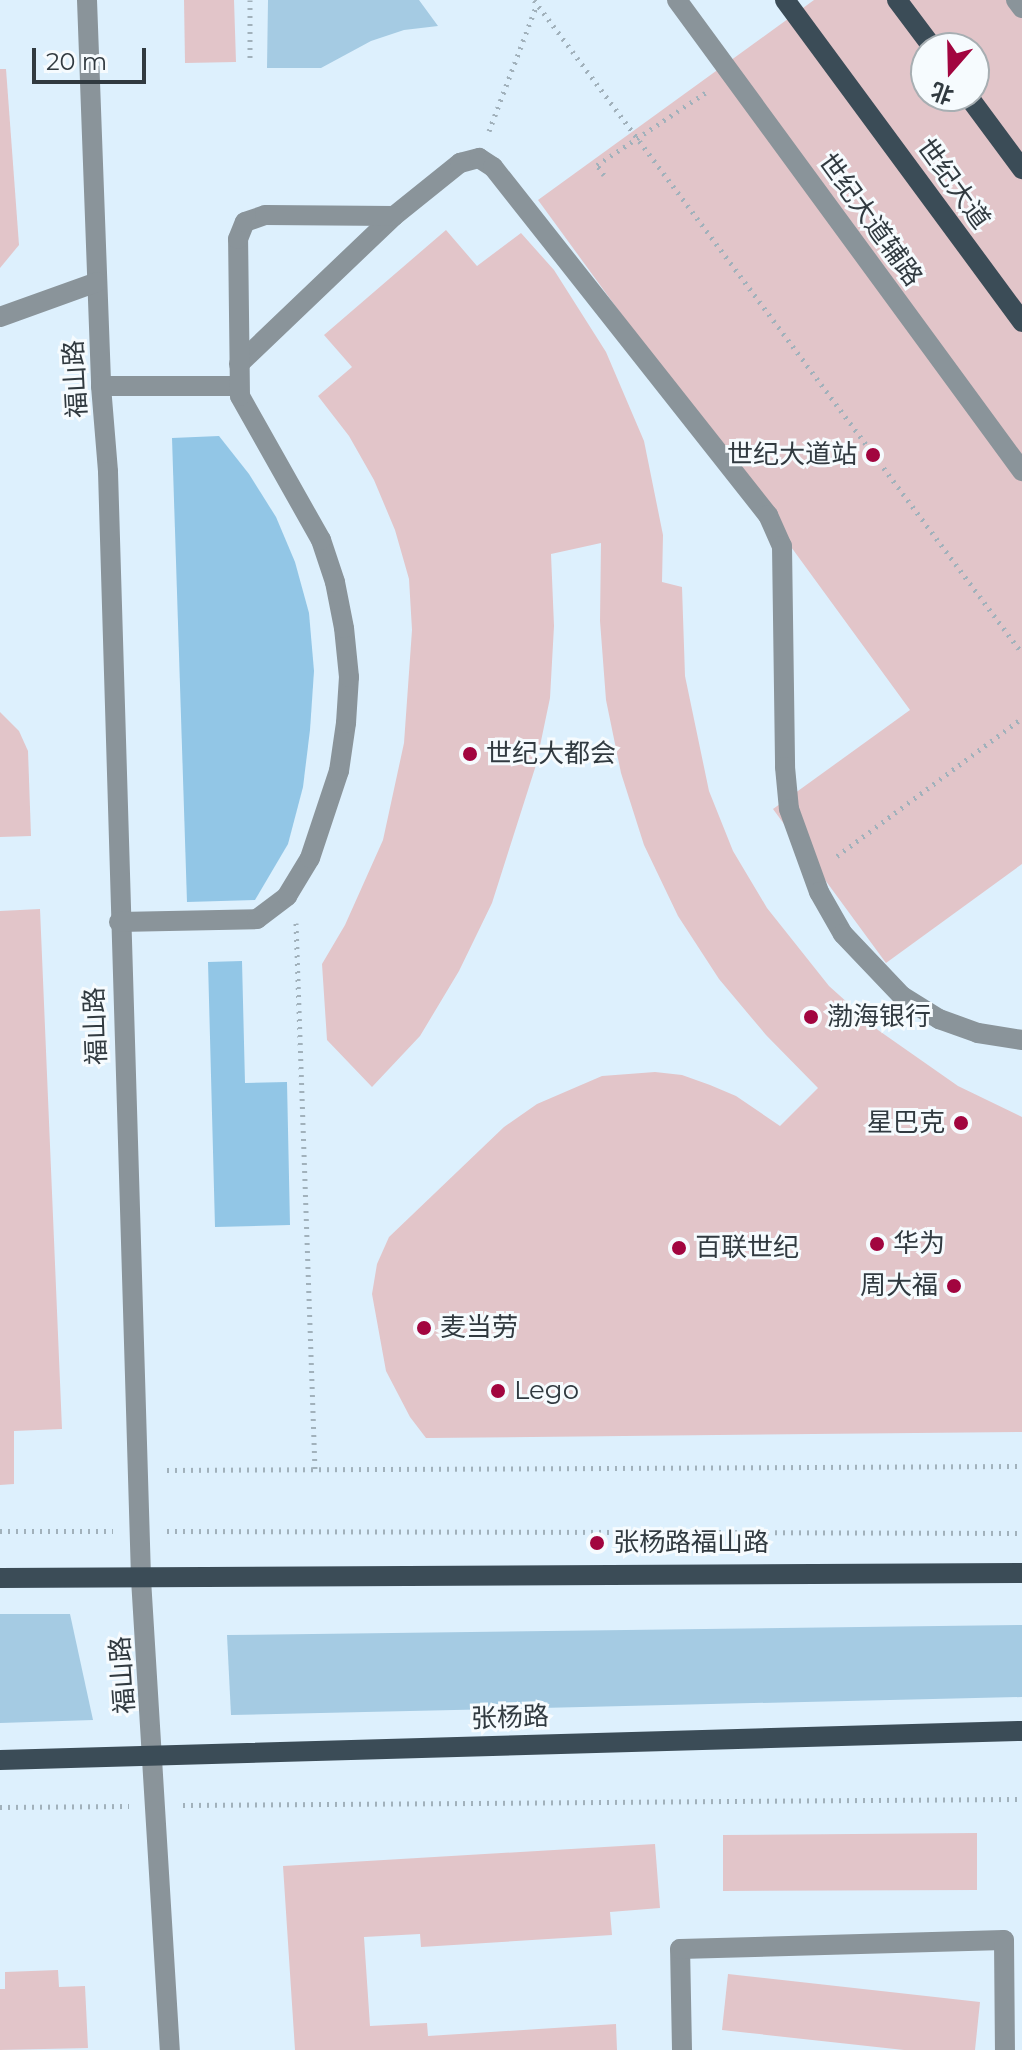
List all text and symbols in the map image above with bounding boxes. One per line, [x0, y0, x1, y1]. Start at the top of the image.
scale bar [36, 32, 150, 82]
north arrow [910, 32, 990, 112]
text: 20 m [46, 47, 107, 76]
text: 北 [927, 77, 957, 110]
street label: 世纪大道 [910, 133, 996, 235]
street label: 世纪大道辅路 [812, 148, 928, 292]
street label: 福山路 [58, 339, 94, 419]
place label: 世纪大道站 [727, 439, 857, 471]
marker: 世纪大道站 [864, 446, 882, 464]
place label: 世纪大都会 [486, 738, 616, 770]
marker: 世纪大都会 [461, 745, 479, 763]
street label: 福山路 [79, 986, 113, 1066]
place label: 渤海银行 [827, 1001, 931, 1033]
marker: 渤海银行 [802, 1008, 820, 1026]
place label: 星巴克 [867, 1107, 945, 1139]
marker: 星巴克 [952, 1114, 970, 1132]
place label: 华为 [893, 1228, 945, 1260]
place label: 百联世纪 [695, 1232, 799, 1264]
marker: 华为 [868, 1235, 886, 1253]
marker: 百联世纪 [670, 1239, 688, 1257]
place label: 周大福 [860, 1270, 938, 1302]
marker: 周大福 [945, 1277, 963, 1295]
place label: 麦当劳 [440, 1312, 518, 1344]
marker: 麦当劳 [415, 1319, 433, 1337]
place label: Lego [514, 1375, 579, 1407]
marker: Lego [489, 1382, 507, 1400]
place label: 张杨路福山路 [613, 1527, 769, 1559]
marker: 张杨路福山路 [588, 1534, 606, 1552]
street label: 福山路 [105, 1635, 141, 1715]
street label: 张杨路 [470, 1701, 550, 1735]

